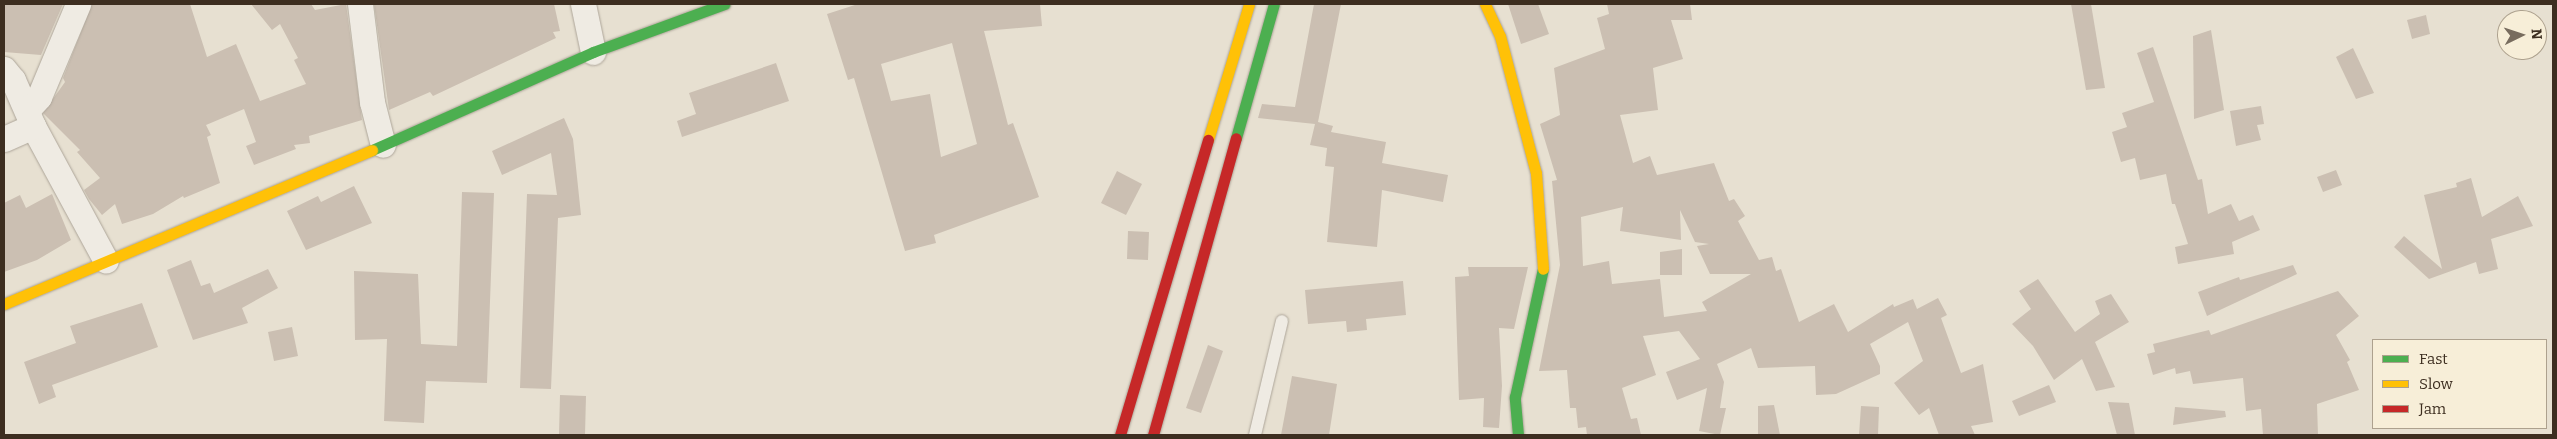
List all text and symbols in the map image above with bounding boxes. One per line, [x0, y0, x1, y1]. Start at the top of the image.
north arrow [2497, 10, 2547, 60]
text: N [2528, 28, 2545, 40]
legend [2372, 339, 2547, 429]
text: Fast [2419, 350, 2448, 368]
text: Slow [2419, 375, 2453, 393]
text: Jam [2419, 400, 2446, 418]

